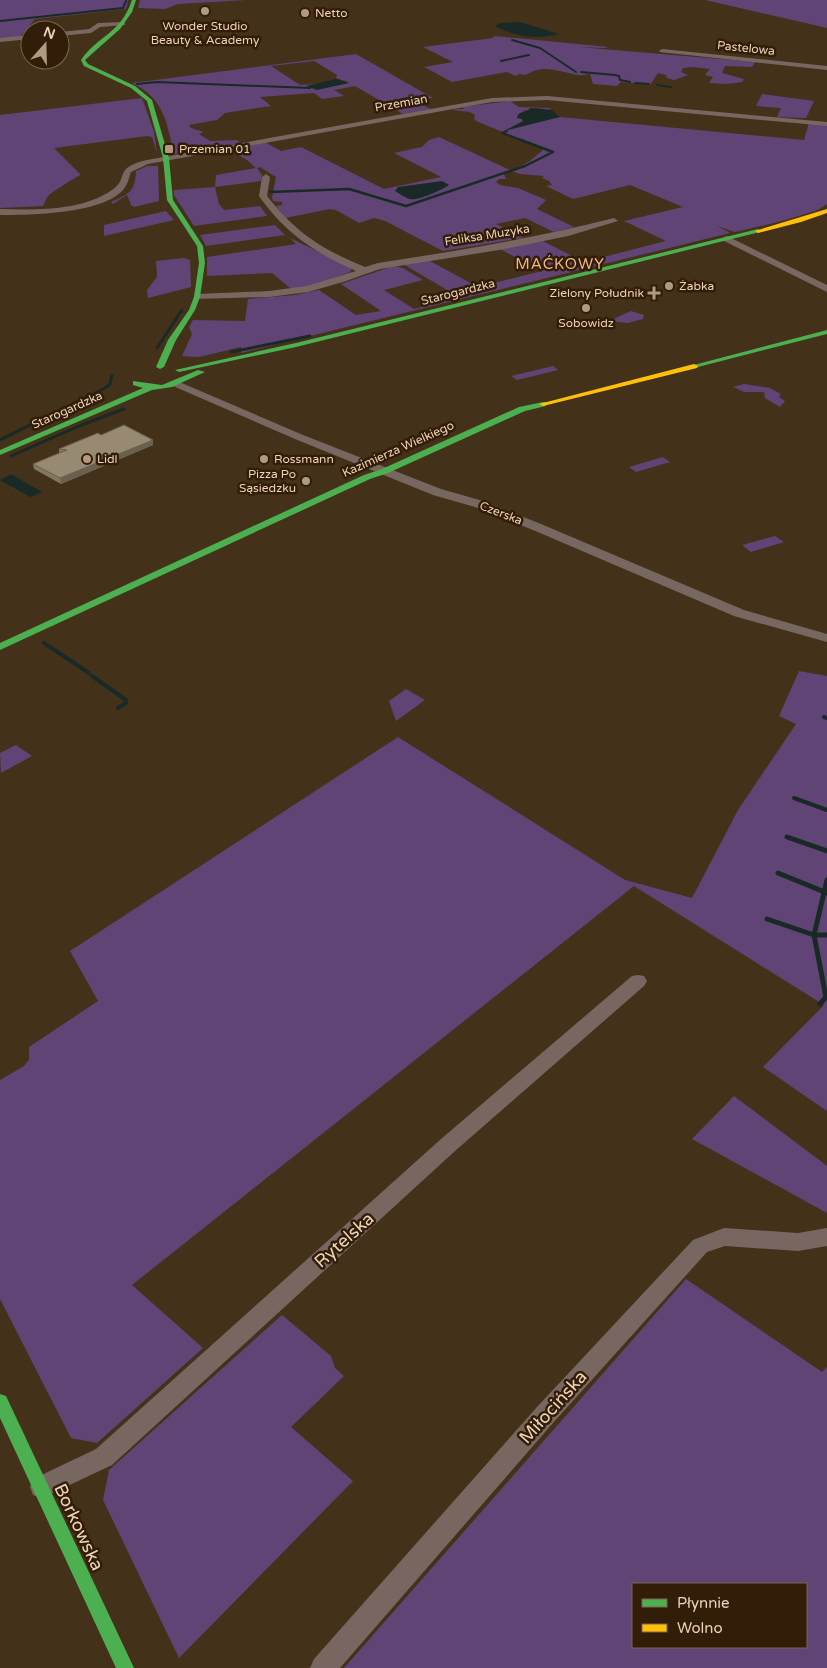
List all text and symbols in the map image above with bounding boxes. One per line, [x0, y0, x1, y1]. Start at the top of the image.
marker: Wonder Studio Beauty & Academy [199, 5, 211, 17]
place label: Netto [315, 6, 348, 20]
marker: Netto [299, 7, 311, 19]
place label: Wonder Studio Beauty & Academy [151, 19, 260, 47]
north arrow [20, 20, 70, 70]
text: N [41, 23, 57, 43]
street label: Pastelowa [716, 38, 776, 58]
street label: Przemian [373, 91, 429, 115]
place label: Przemian 01 [179, 142, 251, 156]
marker: Przemian 01 [163, 143, 175, 155]
street label: Feliksa Muzyka [443, 221, 531, 249]
district label: MAĆKOWY [515, 255, 605, 273]
street label: Starogardzka [420, 276, 496, 308]
place label: Żabka [679, 279, 714, 293]
marker: Żabka [663, 280, 675, 292]
place label: Zielony Południk [549, 286, 644, 300]
marker: Zielony Południk [648, 287, 660, 299]
marker: Sobowidz [580, 302, 592, 314]
place label: Sobowidz [558, 316, 614, 330]
street label: Starogardzka [30, 388, 104, 432]
street label: Kazimierza Wielkiego [340, 418, 456, 480]
place label: Lidl [97, 452, 117, 466]
place label: Rossmann [274, 452, 334, 466]
marker: Lidl [81, 453, 93, 465]
marker: Rossmann [258, 453, 270, 465]
place label: Pizza Po Sąsiedzku [239, 467, 296, 495]
marker: Pizza Po Sąsiedzku [300, 475, 312, 487]
street label: Czerska [478, 498, 524, 528]
street label: Rytelska [310, 1208, 378, 1272]
street label: Miłocińska [514, 1366, 592, 1448]
street label: Borkowska [49, 1480, 109, 1574]
legend [632, 1583, 807, 1648]
text: Płynnie [677, 1594, 730, 1612]
text: Wolno [677, 1619, 723, 1637]

